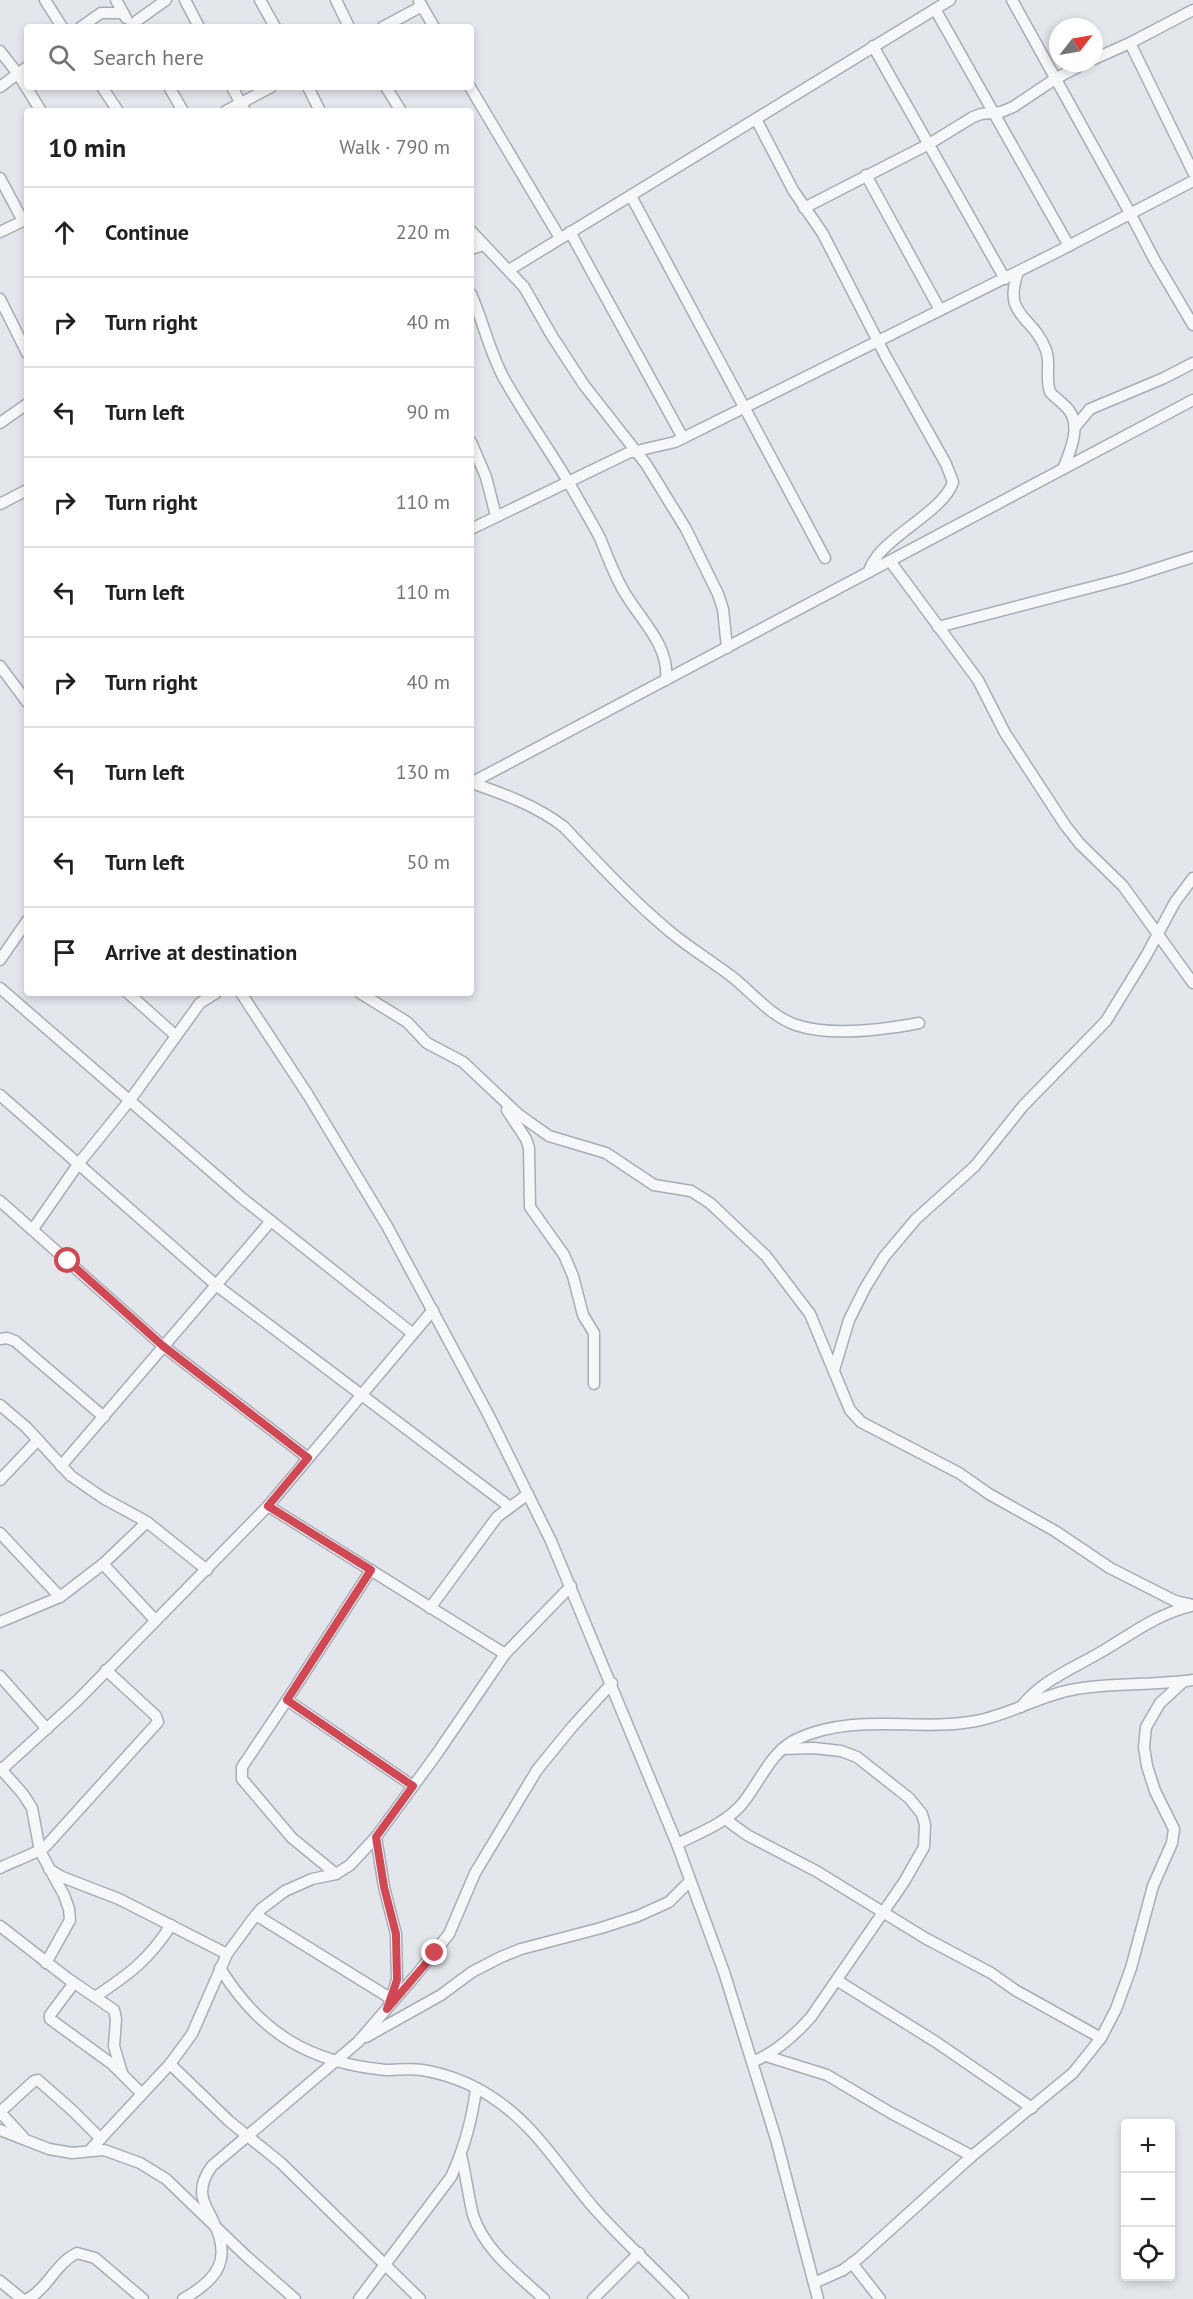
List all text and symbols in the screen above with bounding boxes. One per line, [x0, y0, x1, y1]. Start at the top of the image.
north arrow [1049, 18, 1103, 72]
search box [24, 24, 474, 90]
icon: search [45, 41, 78, 74]
text: Search here [93, 43, 204, 71]
text: 10 min [48, 131, 126, 164]
text: Walk · 790 m [339, 134, 450, 160]
icon: ahead [48, 216, 81, 249]
text: Continue [105, 218, 189, 246]
text: 220 m [396, 219, 450, 245]
icon: right [48, 306, 81, 339]
text: Turn right [105, 308, 197, 336]
text: 40 m [407, 309, 450, 335]
icon: left [48, 396, 81, 429]
text: Turn left [105, 398, 185, 426]
text: 90 m [407, 399, 450, 425]
icon: right [48, 486, 81, 519]
text: Turn right [105, 488, 197, 516]
text: 110 m [396, 489, 450, 515]
icon: left [48, 576, 81, 609]
text: Turn left [105, 578, 185, 606]
text: 110 m [396, 579, 450, 605]
icon: right [48, 666, 81, 699]
text: Turn right [105, 668, 197, 696]
text: 40 m [407, 669, 450, 695]
icon: left [48, 756, 81, 789]
text: Turn left [105, 758, 185, 786]
text: 130 m [396, 759, 450, 785]
icon: left [48, 846, 81, 879]
text: Turn left [105, 848, 185, 876]
text: 50 m [407, 849, 450, 875]
icon: arrive [48, 936, 81, 969]
text: Arrive at destination [105, 938, 297, 966]
route start [54, 1247, 80, 1273]
route end [421, 1939, 447, 1965]
map controls [1121, 2119, 1175, 2281]
button: + [1121, 2119, 1175, 2173]
button: − [1121, 2173, 1175, 2227]
button: locate [1121, 2227, 1175, 2281]

